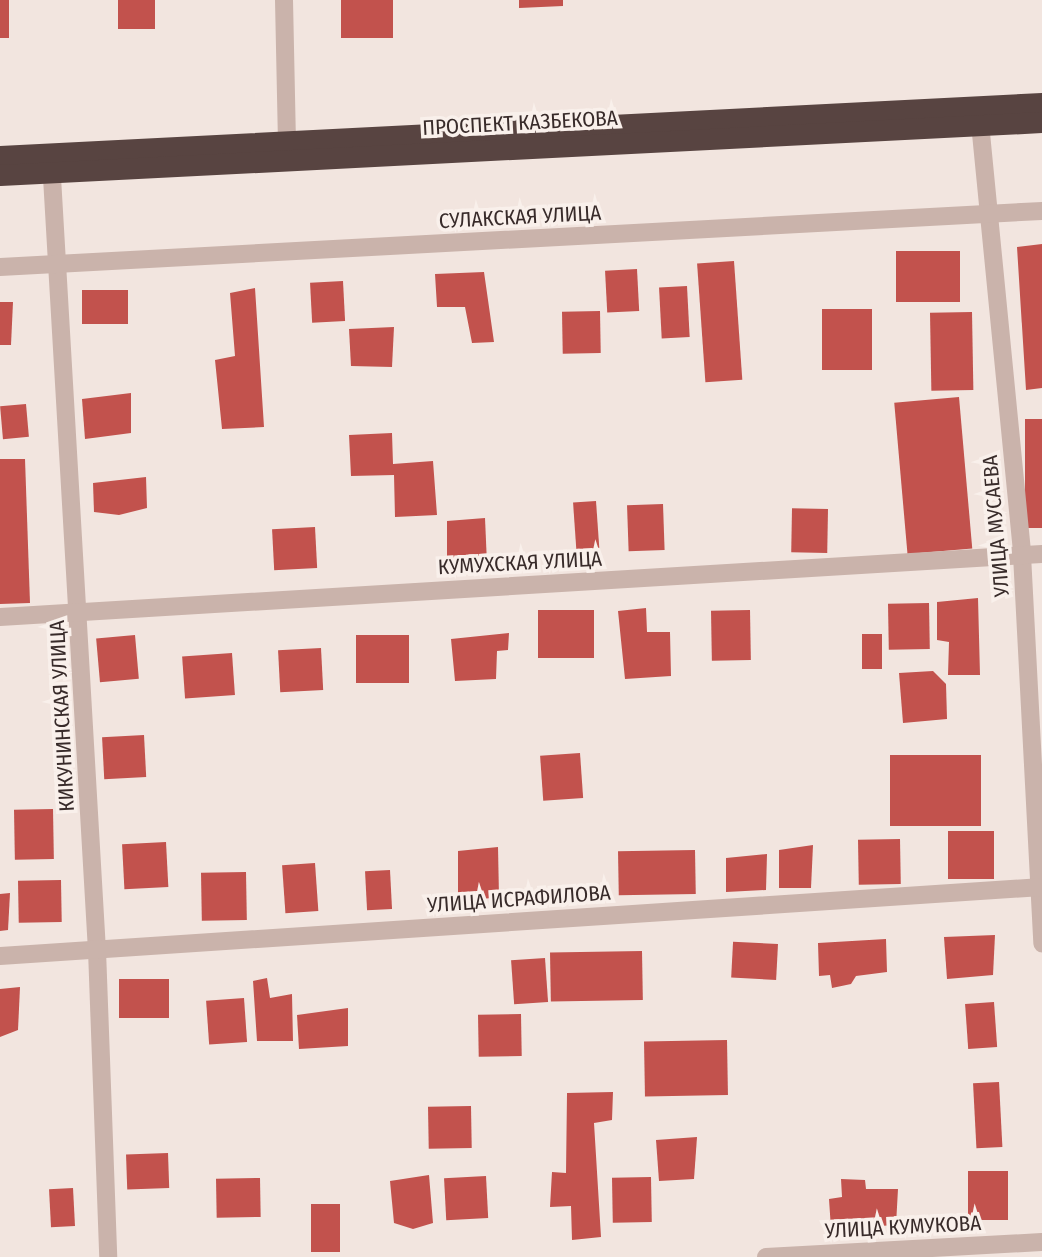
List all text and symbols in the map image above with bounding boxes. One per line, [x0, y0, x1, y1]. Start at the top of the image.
street label: ПРОСПЕКТ КАЗБЕКОВА [422, 105, 618, 141]
street label: СУЛАКСКАЯ УЛИЦА [438, 200, 602, 234]
street label: УЛИЦА МУСАЕВА [977, 454, 1015, 598]
street label: КУМУХСКАЯ УЛИЦА [437, 546, 603, 580]
street label: КИКУНИНСКАЯ УЛИЦА [44, 620, 80, 812]
street label: УЛИЦА ИСРАФИЛОВА [427, 880, 611, 918]
street label: УЛИЦА КУМУКОВА [824, 1210, 982, 1244]

